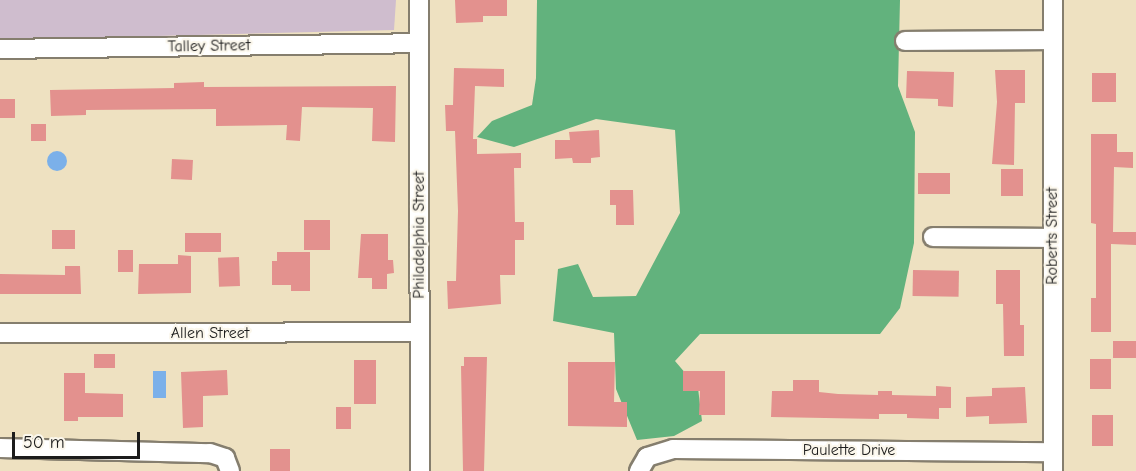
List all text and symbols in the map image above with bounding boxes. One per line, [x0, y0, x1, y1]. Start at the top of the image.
street label: Talley Street [167, 36, 251, 56]
street label: Philadelphia Street [409, 171, 429, 299]
street label: Roberts Street [1042, 187, 1062, 285]
street label: Allen Street [171, 323, 249, 343]
scale bar [15, 420, 142, 458]
text: 50 m [23, 432, 65, 453]
street label: Paulette Drive [803, 440, 895, 460]

